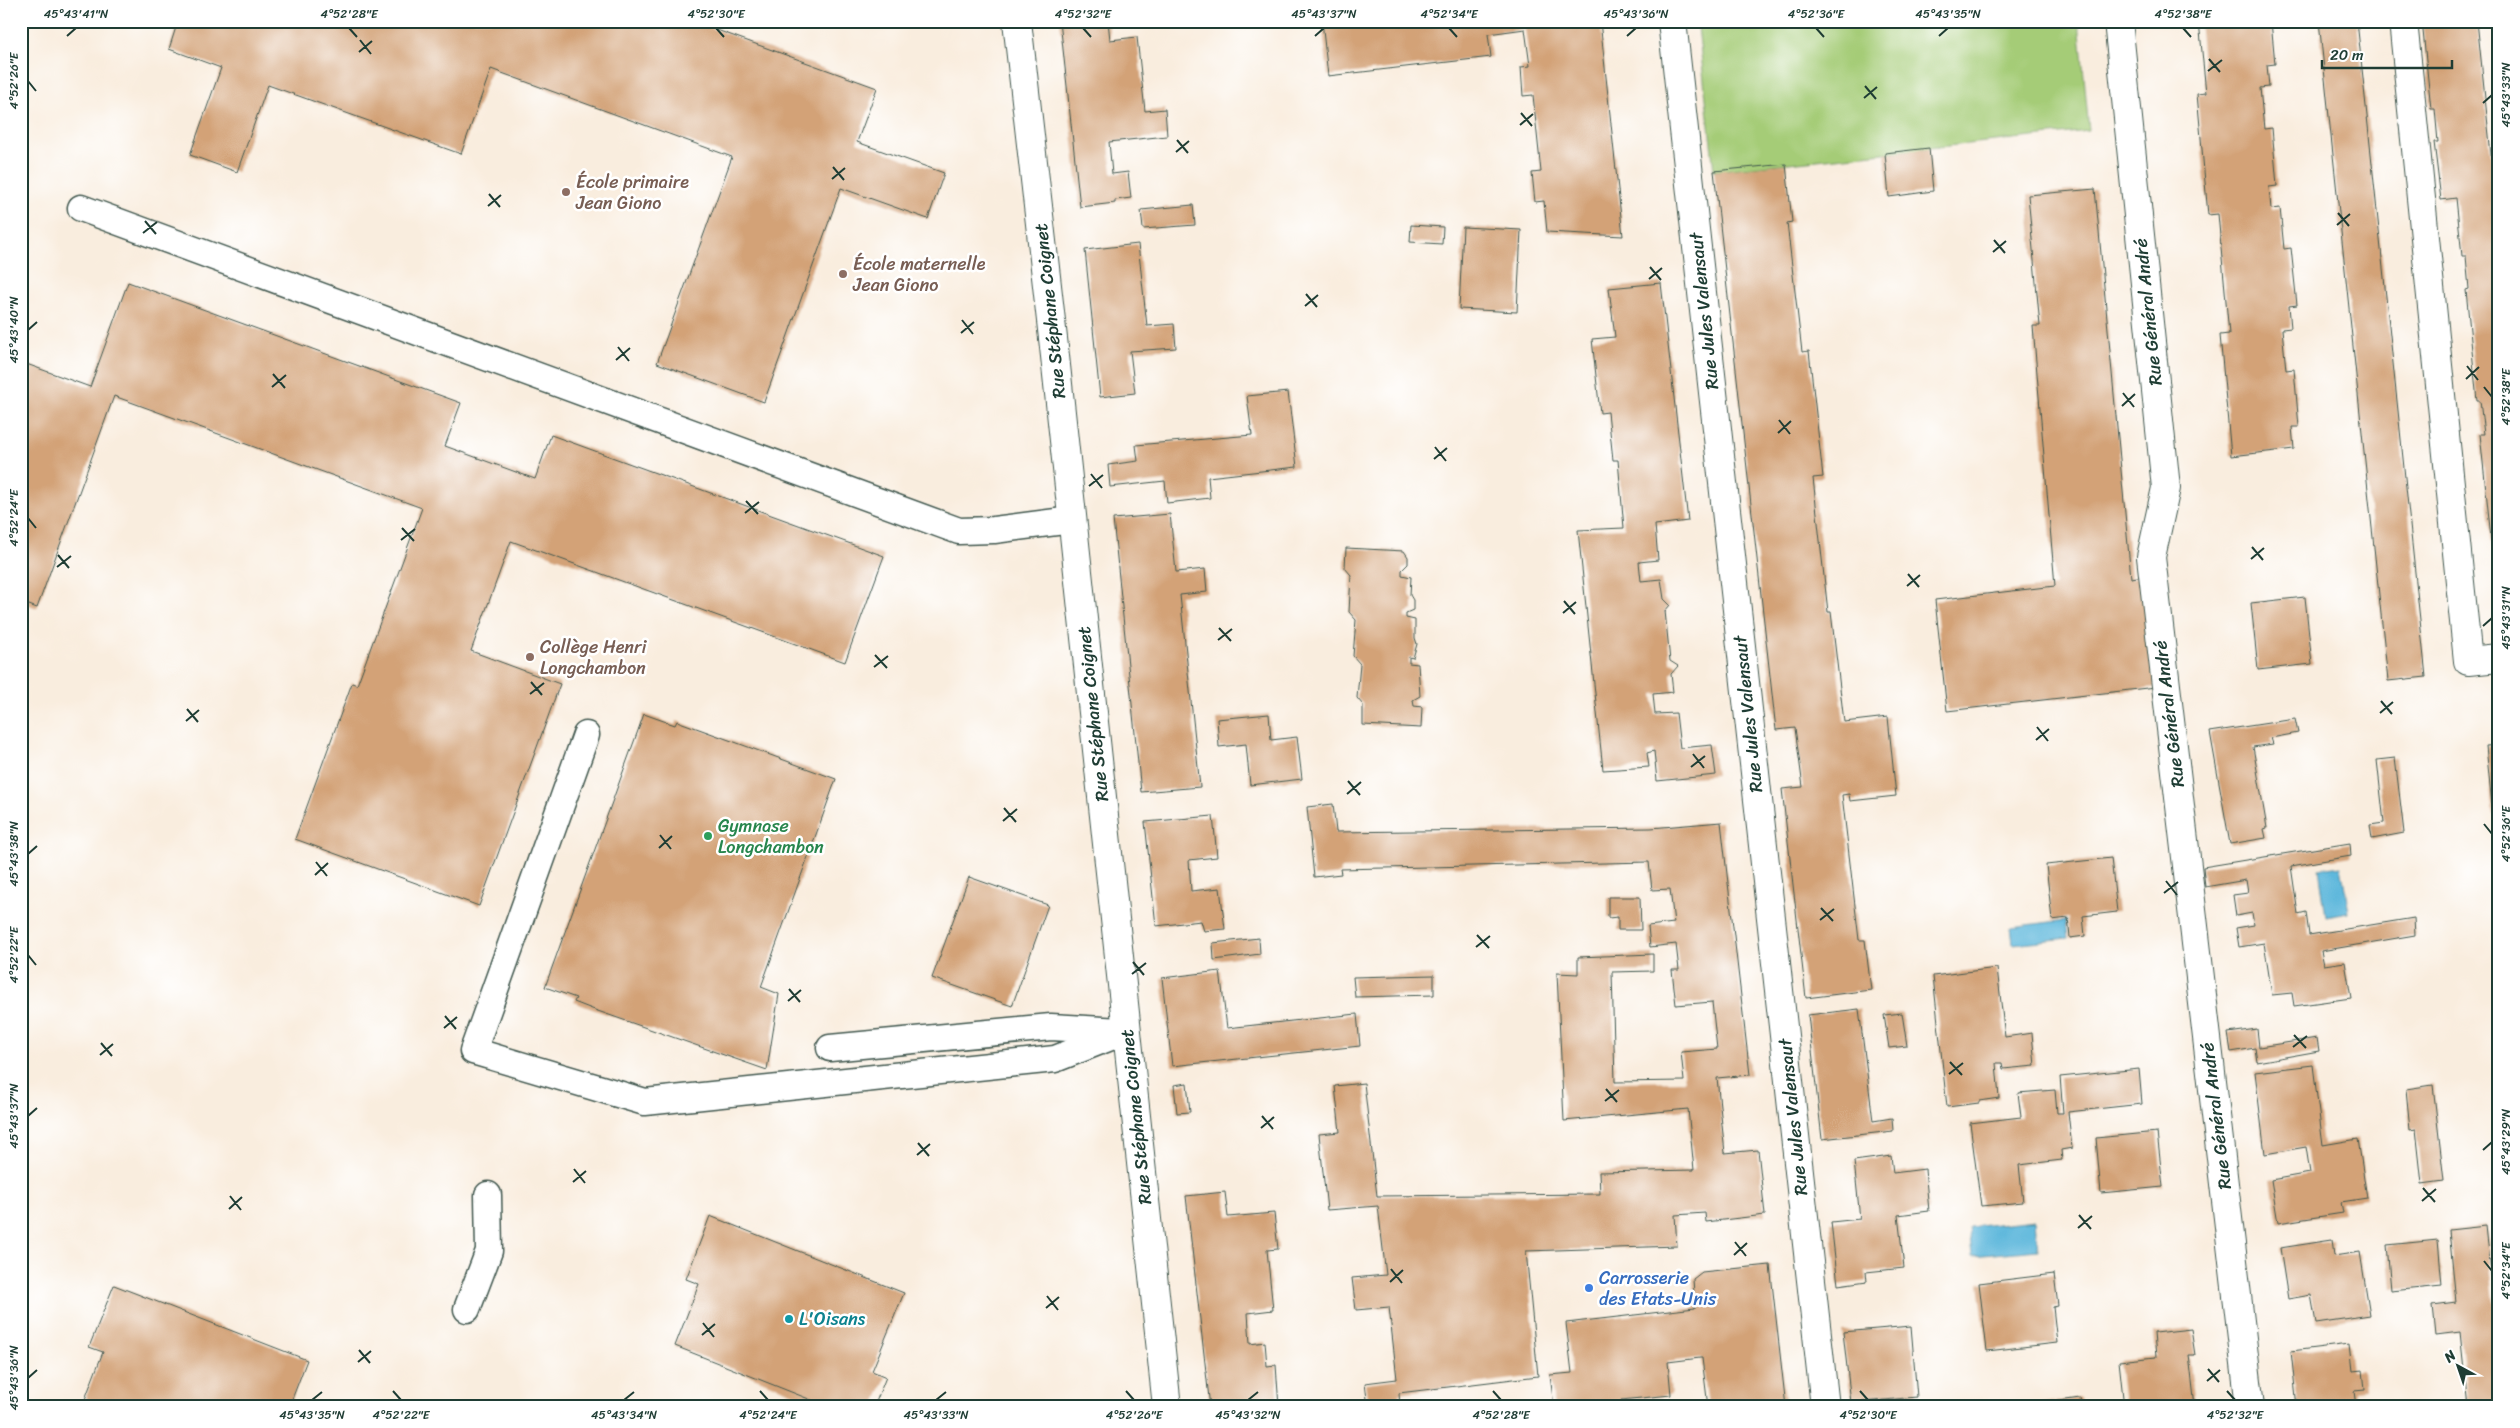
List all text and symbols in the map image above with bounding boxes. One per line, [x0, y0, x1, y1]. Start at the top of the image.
text: 45°43'41"N [44, 3, 109, 25]
text: 4°52'28"E [320, 3, 379, 25]
text: 4°52'30"E [687, 3, 746, 25]
text: 4°52'32"E [1055, 3, 1113, 25]
text: 45°43'37"N [1291, 3, 1357, 25]
text: 4°52'34"E [1420, 3, 1479, 25]
text: 45°43'36"N [1603, 3, 1669, 25]
text: 4°52'36"E [1788, 3, 1846, 25]
text: 45°43'35"N [1915, 3, 1982, 25]
text: 4°52'38"E [2155, 3, 2213, 25]
scale bar [2322, 38, 2452, 70]
text: 20 m [2330, 42, 2364, 68]
text: 4°52'26"E [3, 51, 25, 109]
text: 45°43'33"N [2495, 62, 2517, 128]
place label: École primaire Jean Giono [575, 166, 689, 219]
marker: École primaire Jean Giono [560, 186, 572, 198]
street label: Rue Stéphane Coignet [1025, 222, 1075, 400]
street label: Rue Jules Valensaut [1680, 230, 1728, 391]
street label: Rue Général André [2124, 237, 2172, 387]
place label: École maternelle Jean Giono [852, 248, 986, 301]
marker: École maternelle Jean Giono [837, 268, 849, 280]
text: 45°43'40"N [3, 296, 25, 363]
text: 4°52'38"E [2495, 367, 2517, 425]
text: 4°52'24"E [3, 488, 25, 547]
text: 45°43'31"N [2495, 586, 2517, 650]
street label: Rue Stéphane Coignet [1068, 625, 1118, 803]
place label: Collège Henri Longchambon [540, 631, 647, 684]
street label: Rue Jules Valensaut [1724, 633, 1772, 794]
street label: Rue Général André [2144, 639, 2194, 789]
marker: Collège Henri Longchambon [524, 651, 536, 663]
text: 4°52'36"E [2495, 804, 2517, 862]
place label: Gymnase Longchambon [718, 810, 824, 863]
text: 45°43'38"N [3, 820, 25, 887]
marker: Gymnase Longchambon [702, 830, 714, 842]
text: 4°52'22"E [3, 925, 25, 983]
street label: Rue Stéphane Coignet [1111, 1028, 1161, 1206]
street label: Rue Jules Valensaut [1769, 1036, 1817, 1197]
street label: Rue Général André [2191, 1041, 2241, 1191]
text: 45°43'37"N [3, 1083, 25, 1149]
text: 45°43'29"N [2495, 1108, 2517, 1175]
text: 4°52'34"E [2495, 1241, 2517, 1300]
place label: Carrosserie des Etats-Unis [1599, 1262, 1717, 1315]
marker: Carrosserie des Etats-Unis [1583, 1282, 1595, 1294]
place label: L'Oisans [799, 1303, 866, 1335]
marker: L'Oisans [783, 1313, 795, 1325]
north arrow [2432, 1340, 2482, 1390]
text: N [2437, 1344, 2462, 1370]
text: 45°43'36"N [3, 1345, 25, 1411]
text: 45°43'35"N [279, 1404, 346, 1426]
text: 4°52'22"E [373, 1404, 431, 1426]
text: 45°43'34"N [591, 1404, 658, 1426]
text: 4°52'24"E [739, 1404, 798, 1426]
text: 45°43'33"N [904, 1404, 969, 1426]
text: 4°52'26"E [1106, 1404, 1164, 1426]
text: 45°43'32"N [1215, 1404, 1281, 1426]
text: 4°52'28"E [1472, 1404, 1531, 1426]
text: 4°52'30"E [1839, 1404, 1898, 1426]
text: 4°52'32"E [2207, 1404, 2265, 1426]

